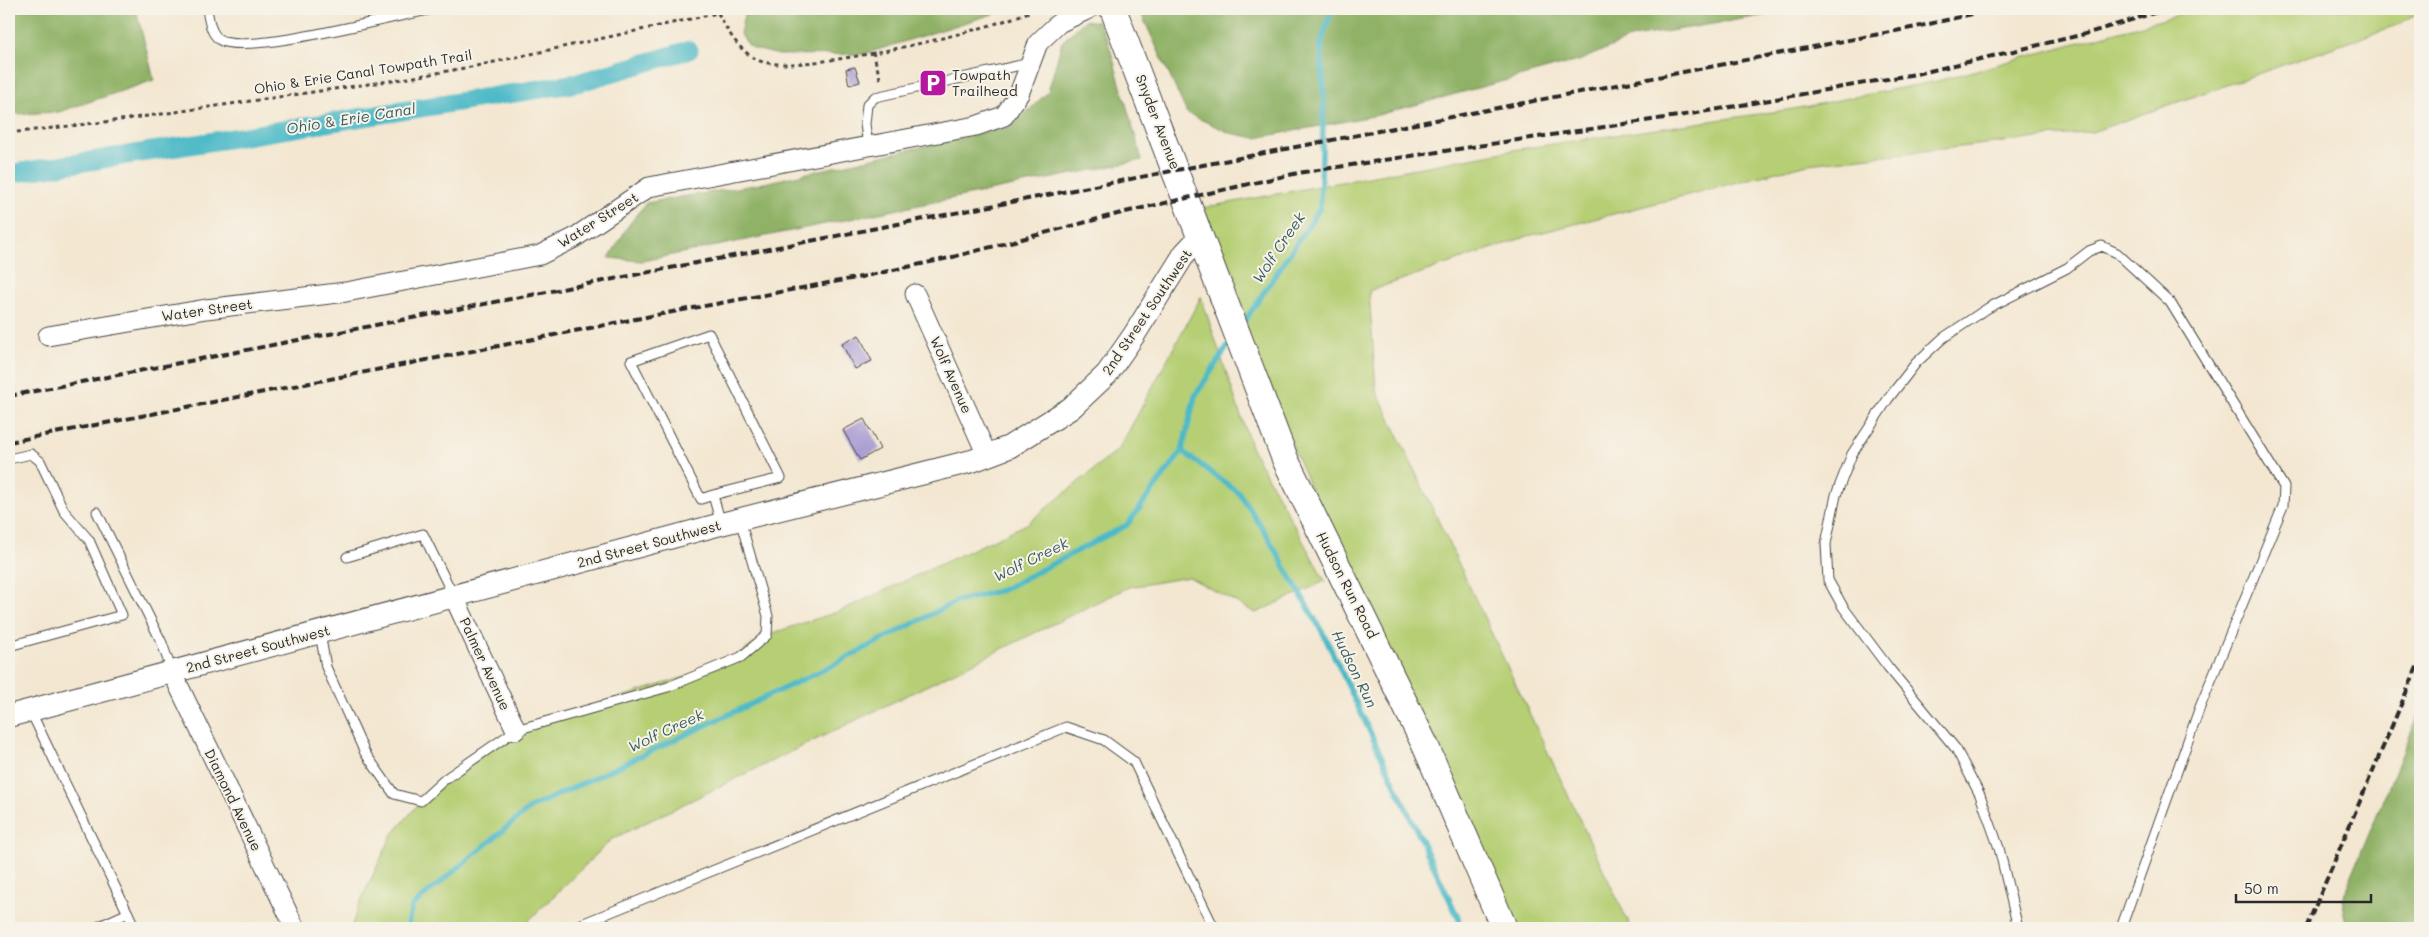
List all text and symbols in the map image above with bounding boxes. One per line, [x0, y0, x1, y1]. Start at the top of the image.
street label: Ohio & Erie Canal Towpath Trail [253, 45, 473, 98]
place label: Towpath Trailhead [952, 65, 1018, 100]
parking icon: Towpath Trailhead [918, 68, 948, 98]
street label: Snyder Avenue [1132, 72, 1185, 172]
water label: Ohio & Erie Canal [285, 98, 417, 138]
street label: Water Street [554, 187, 642, 252]
water label: Wolf Creek [1247, 207, 1310, 287]
street label: 2nd Street Southwest [1097, 245, 1196, 379]
street label: Water Street [160, 294, 254, 325]
street label: Wolf Avenue [926, 333, 977, 416]
street label: 2nd Street Southwest [575, 515, 723, 572]
street label: Hudson Run Road [1312, 528, 1383, 642]
water label: Wolf Creek [990, 532, 1072, 586]
street label: Palmer Avenue [456, 614, 515, 713]
street label: 2nd Street Southwest [184, 620, 332, 677]
water label: Hudson Run [1328, 626, 1382, 711]
water label: Wolf Creek [625, 703, 708, 756]
street label: Diamond Avenue [200, 745, 266, 854]
scale bar [2236, 872, 2372, 904]
text: 50 m [2244, 878, 2279, 898]

